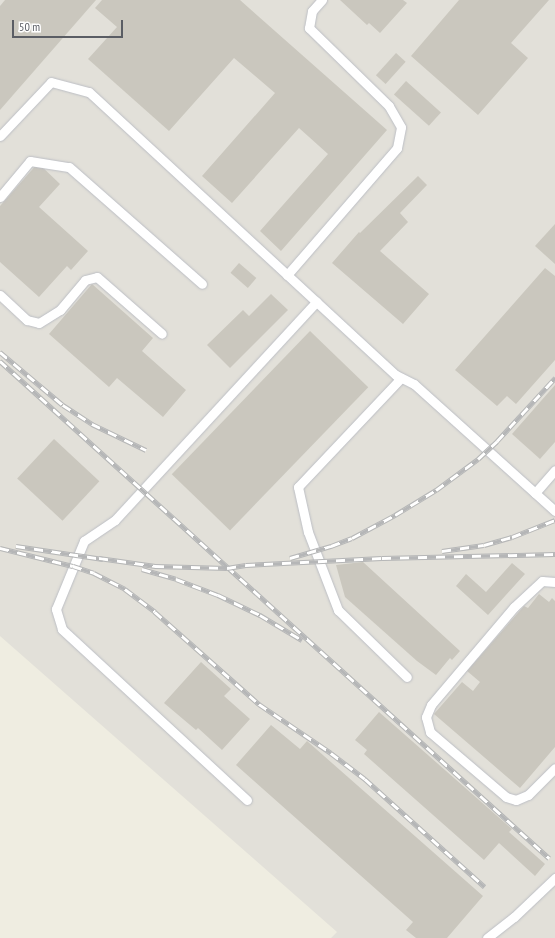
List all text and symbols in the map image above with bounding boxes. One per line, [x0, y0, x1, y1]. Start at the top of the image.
scale bar [14, 12, 125, 38]
text: 50 m [19, 19, 40, 34]

